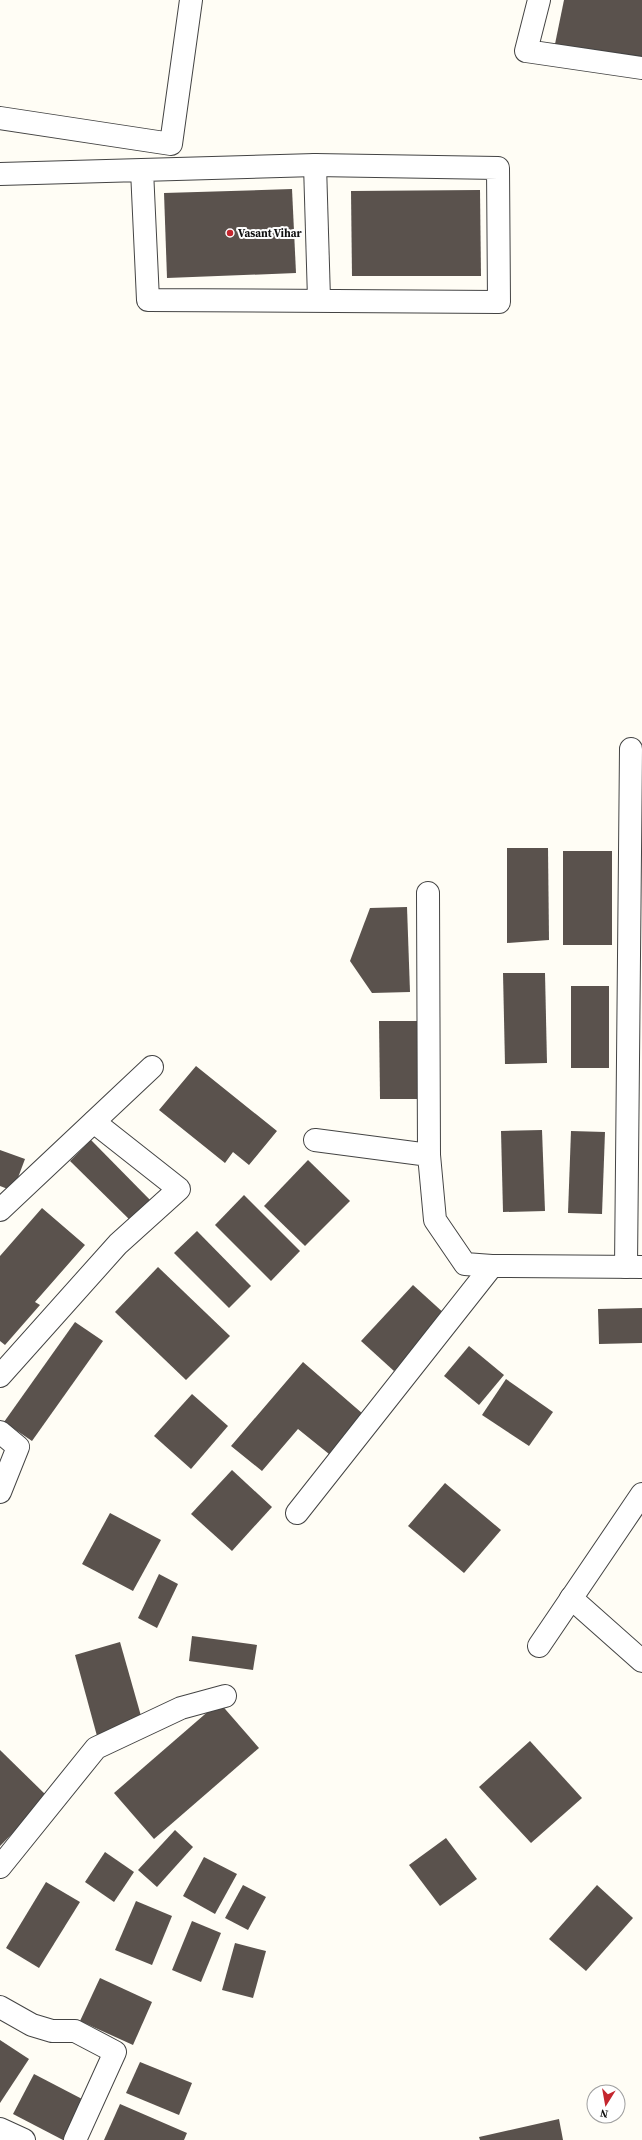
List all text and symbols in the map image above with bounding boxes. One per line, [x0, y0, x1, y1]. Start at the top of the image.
place label: Vasant Vihar [238, 226, 303, 241]
marker: Vasant Vihar [225, 228, 235, 238]
north arrow [586, 2084, 626, 2124]
text: N [599, 2105, 610, 2121]

